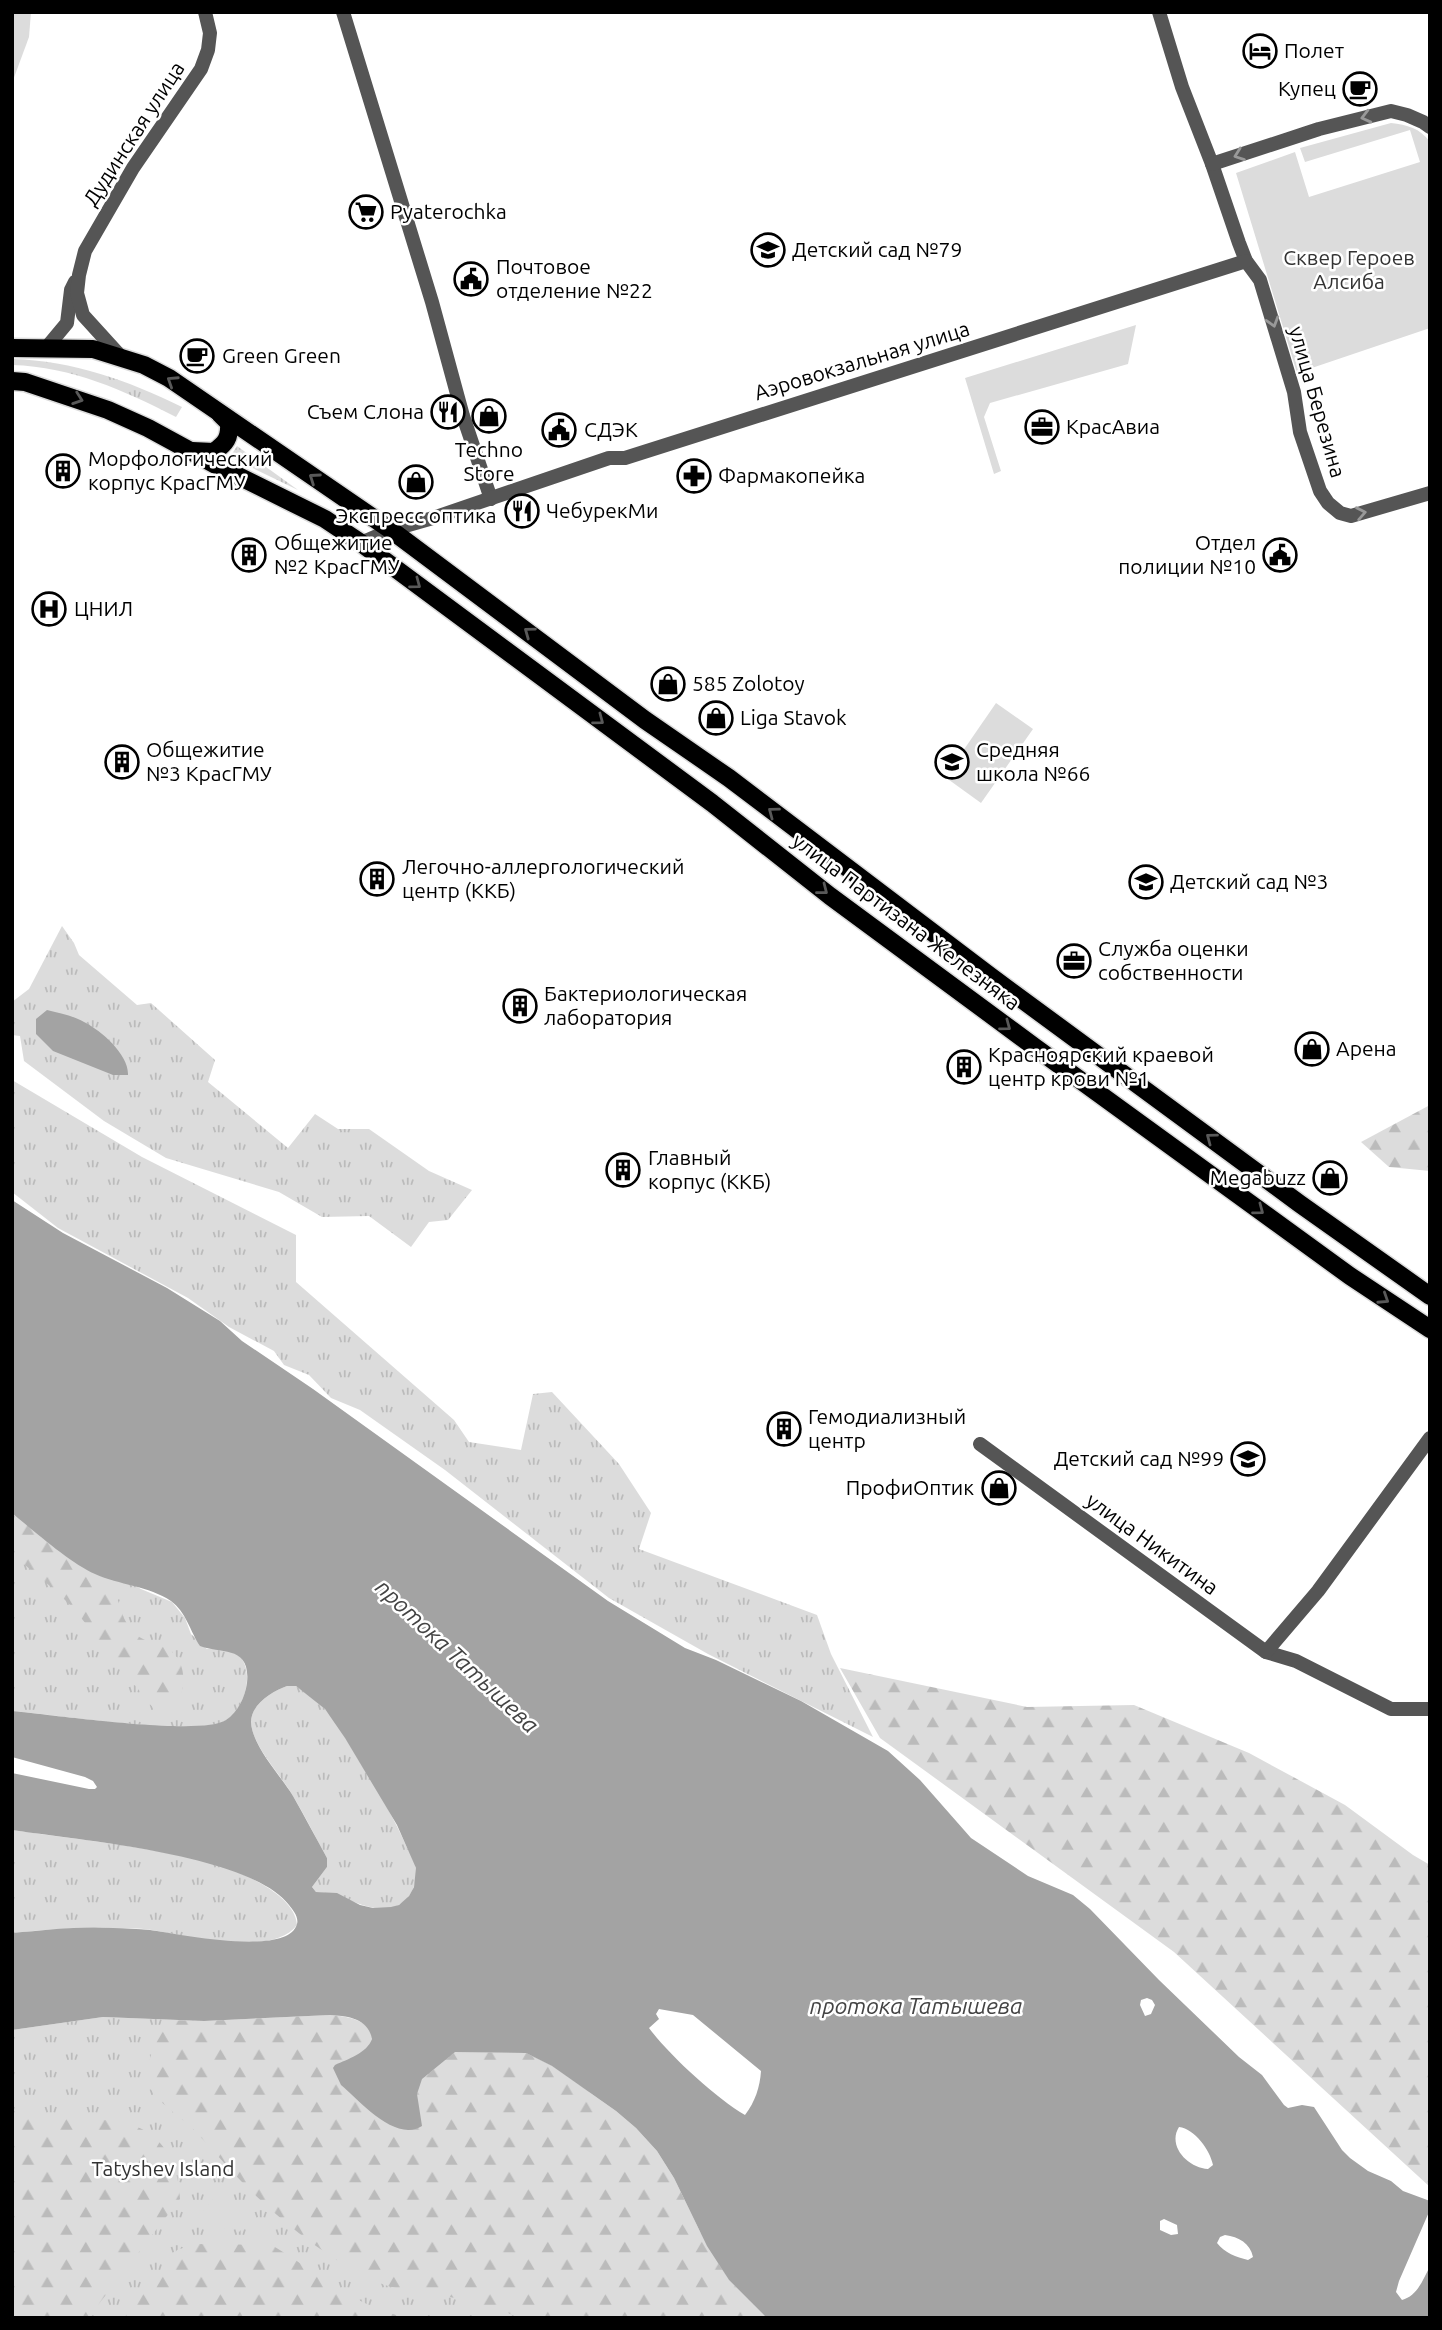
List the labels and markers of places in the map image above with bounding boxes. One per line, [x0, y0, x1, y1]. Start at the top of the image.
hotel icon: Полет [1241, 32, 1279, 70]
place label: Полет [1284, 38, 1345, 62]
cafe icon: Купец [1341, 70, 1379, 108]
place label: Купец [1278, 76, 1336, 100]
supermarket icon: Pyaterochka [347, 193, 385, 231]
place label: Pyaterochka [390, 199, 507, 223]
school or university icon: Детский сад №79 [749, 231, 787, 269]
place label: Детский сад №79 [792, 237, 962, 261]
place label: Почтовое отделение №22 [496, 254, 653, 302]
public building icon: Почтовое отделение №22 [452, 260, 490, 298]
cafe icon: Green Green [178, 337, 216, 375]
place label: Green Green [222, 343, 341, 367]
restaurant icon: Съем Слона [429, 393, 467, 431]
shop icon: Techno Store [470, 397, 508, 435]
place label: Съем Слона [307, 399, 424, 423]
office icon: КрасАвиа [1023, 408, 1061, 446]
public building icon: СДЭК [540, 411, 578, 449]
place label: КрасАвиа [1066, 414, 1160, 438]
place label: СДЭК [584, 417, 638, 441]
place label: Techno Store [455, 437, 523, 485]
place label: Морфологический корпус КрасГМУ [88, 446, 273, 494]
building icon: Морфологический корпус КрасГМУ [44, 452, 82, 490]
pharmacy icon: Фармакопейка [675, 457, 713, 495]
shop icon: Экспресс оптика [397, 463, 435, 501]
place label: Фармакопейка [718, 463, 865, 487]
restaurant icon: ЧебурекМи [503, 492, 541, 530]
place label: ЧебурекМи [546, 498, 658, 522]
place label: Экспресс оптика [335, 503, 497, 527]
place label: Общежитие №2 КрасГМУ [274, 530, 400, 578]
place label: Отдел полиции №10 [1118, 530, 1256, 578]
building icon: Общежитие №2 КрасГМУ [230, 536, 268, 574]
public building icon: Отдел полиции №10 [1261, 536, 1299, 574]
hospital icon: ЦНИЛ [30, 590, 68, 628]
place label: ЦНИЛ [74, 596, 133, 620]
shop icon: 585 Zolotoy [649, 665, 687, 703]
place label: 585 Zolotoy [692, 671, 805, 695]
shop icon: Liga Stavok [697, 699, 735, 737]
place label: Liga Stavok [740, 705, 847, 729]
place label: Общежитие №3 КрасГМУ [146, 737, 272, 785]
place label: Средняя школа №66 [976, 737, 1090, 785]
building icon: Общежитие №3 КрасГМУ [103, 743, 141, 781]
school or university icon: Средняя школа №66 [933, 743, 971, 781]
place label: Легочно-аллергологический центр (ККБ) [402, 854, 684, 902]
building icon: Легочно-аллергологический центр (ККБ) [358, 860, 396, 898]
school or university icon: Детский сад №3 [1127, 863, 1165, 901]
place label: Детский сад №3 [1170, 869, 1328, 893]
place label: Служба оценки собственности [1098, 936, 1249, 984]
office icon: Служба оценки собственности [1055, 942, 1093, 980]
place label: Бактериологическая лаборатория [544, 981, 747, 1029]
building icon: Бактериологическая лаборатория [501, 987, 539, 1025]
shop icon: Арена [1293, 1030, 1331, 1068]
place label: Арена [1336, 1036, 1397, 1060]
place label: Красноярский краевой центр крови №1 [988, 1042, 1214, 1090]
building icon: Красноярский краевой центр крови №1 [945, 1048, 983, 1086]
place label: Главный корпус (ККБ) [648, 1145, 771, 1193]
building icon: Главный корпус (ККБ) [604, 1151, 642, 1189]
shop icon: Megabuzz [1311, 1159, 1349, 1197]
place label: Megabuzz [1210, 1165, 1306, 1189]
place label: Гемодиализный центр [808, 1404, 966, 1452]
building icon: Гемодиализный центр [765, 1410, 803, 1448]
school or university icon: Детский сад №99 [1229, 1440, 1267, 1478]
place label: Детский сад №99 [1054, 1446, 1224, 1470]
shop icon: ПрофиОптик [980, 1469, 1018, 1507]
place label: ПрофиОптик [846, 1475, 974, 1499]

